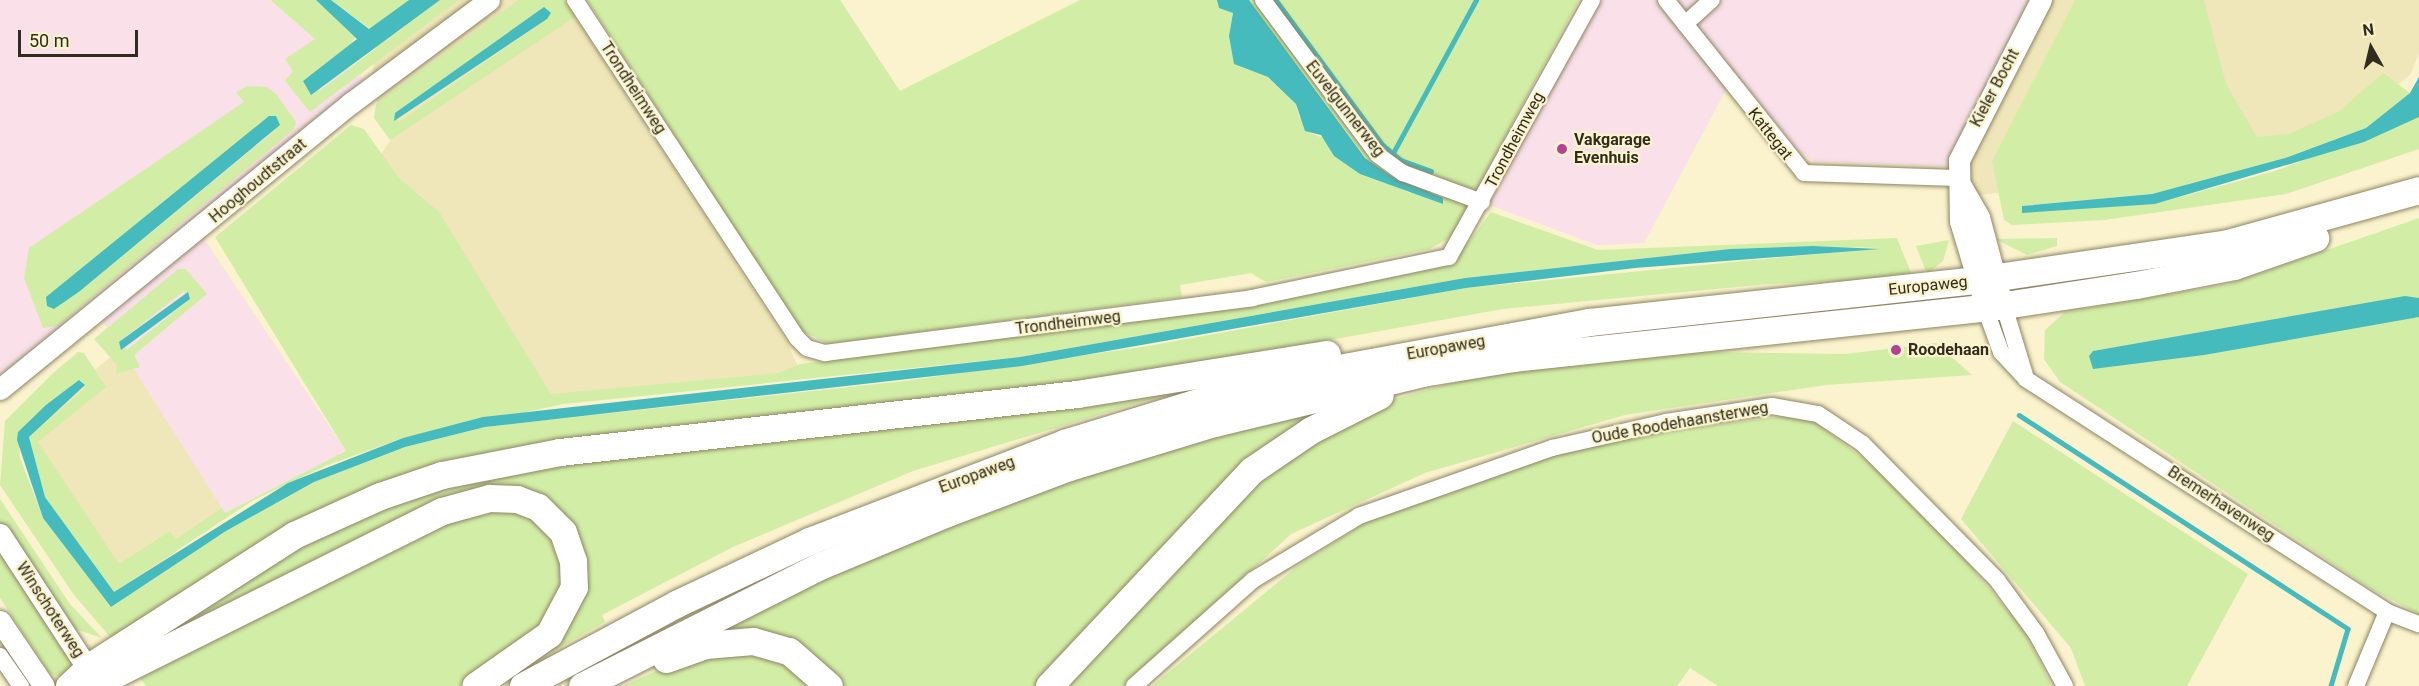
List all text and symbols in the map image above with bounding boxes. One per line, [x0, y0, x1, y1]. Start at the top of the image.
scale bar [21, 18, 141, 56]
north arrow [2341, 18, 2401, 78]
text: N [2362, 19, 2375, 40]
text: 50 m [29, 30, 69, 51]
street label: Trondheimweg [596, 38, 670, 138]
street label: Kieler Bocht [1966, 46, 2024, 130]
street label: Euvelgunnerweg [1301, 57, 1389, 161]
street label: Trondheimweg [1482, 89, 1548, 191]
street label: Kattegat [1744, 104, 1796, 164]
place label: Vakgarage Evenhuis [1574, 130, 1651, 168]
street label: Hooghoudtstraat [206, 135, 310, 227]
marker: Vakgarage Evenhuis [1555, 142, 1569, 156]
street label: Europaweg [1888, 272, 1968, 300]
street label: Trondheimweg [1014, 307, 1122, 339]
street label: Europaweg [1405, 332, 1487, 364]
place label: Roodehaan [1908, 340, 1989, 360]
marker: Roodehaan [1889, 343, 1903, 357]
street label: Oude Roodehaansterweg [1590, 398, 1770, 448]
street label: Europaweg [936, 452, 1018, 498]
street label: Bremerhavenweg [2164, 462, 2278, 546]
street label: Winschoterweg [12, 559, 88, 661]

